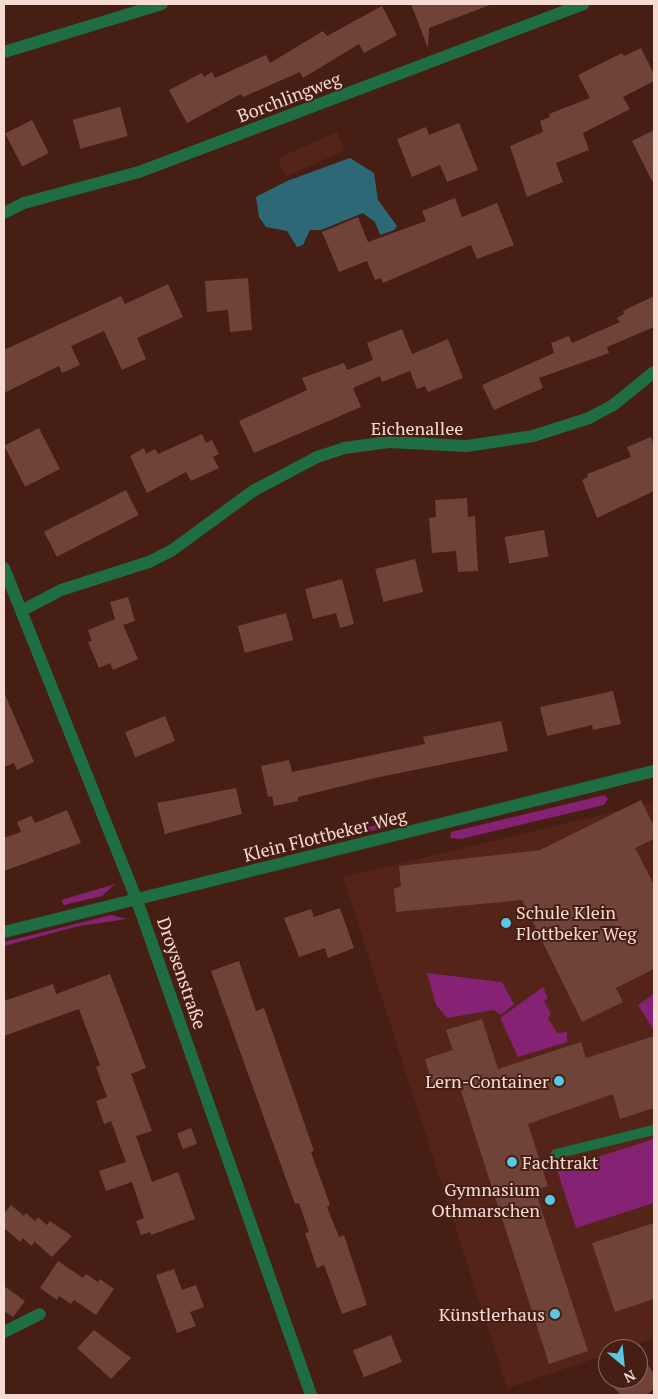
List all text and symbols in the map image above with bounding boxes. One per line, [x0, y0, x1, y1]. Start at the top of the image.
street label: Borchlingweg [234, 67, 344, 127]
street label: Eichenallee [371, 417, 463, 439]
street label: Klein Flottbeker Weg [241, 804, 409, 866]
place label: Schule Klein Flottbeker Weg [516, 902, 637, 944]
street label: Droysenstraße [153, 914, 211, 1032]
marker: Schule Klein Flottbeker Weg [500, 917, 512, 929]
place label: Lern-Container [425, 1070, 549, 1092]
marker: Lern-Container [553, 1075, 565, 1087]
place label: Fachtrakt [522, 1151, 598, 1173]
marker: Fachtrakt [506, 1156, 518, 1168]
place label: Gymnasium Othmarschen [431, 1179, 540, 1222]
marker: Gymnasium Othmarschen [544, 1194, 556, 1206]
place label: Künstlerhaus [439, 1303, 545, 1325]
marker: Künstlerhaus [549, 1308, 561, 1320]
north arrow [598, 1339, 648, 1389]
text: N [621, 1366, 639, 1388]

